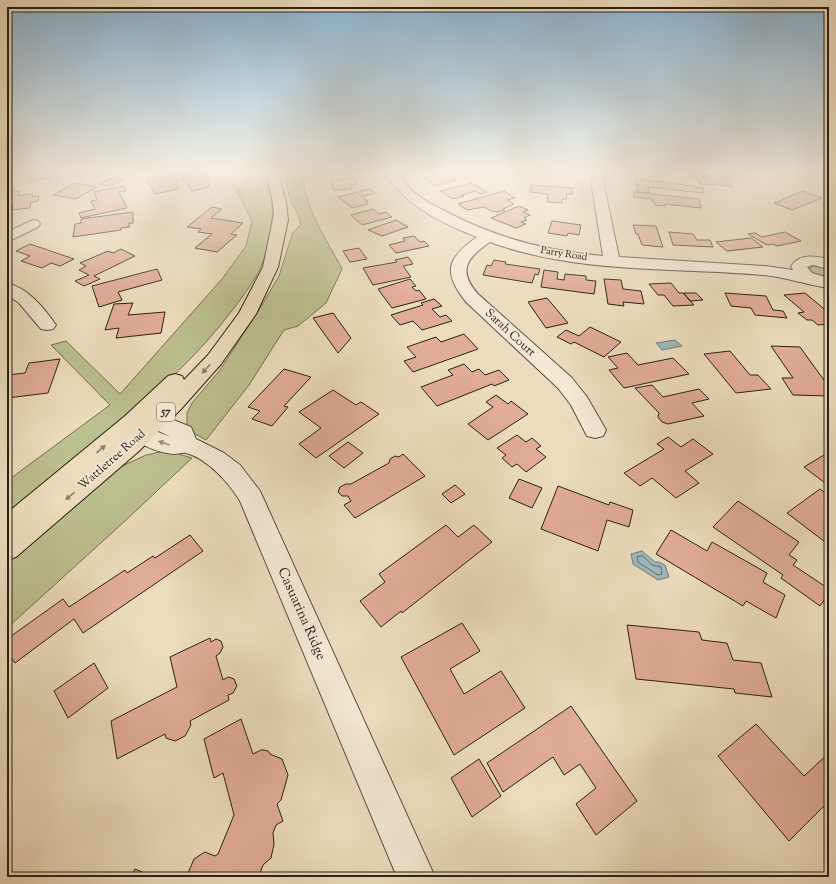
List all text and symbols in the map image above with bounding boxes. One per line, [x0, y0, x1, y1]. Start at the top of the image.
street label: Parry Road [540, 243, 589, 265]
street label: Sarah Court [481, 305, 539, 361]
one-way arrow [202, 365, 211, 374]
road number: 57 [157, 403, 175, 421]
street label: Wattletree Road [74, 425, 150, 494]
one-way arrow [158, 440, 170, 446]
one-way arrow [96, 444, 107, 453]
one-way arrow [65, 492, 76, 501]
street label: Casuarina Ridge [272, 565, 330, 663]

